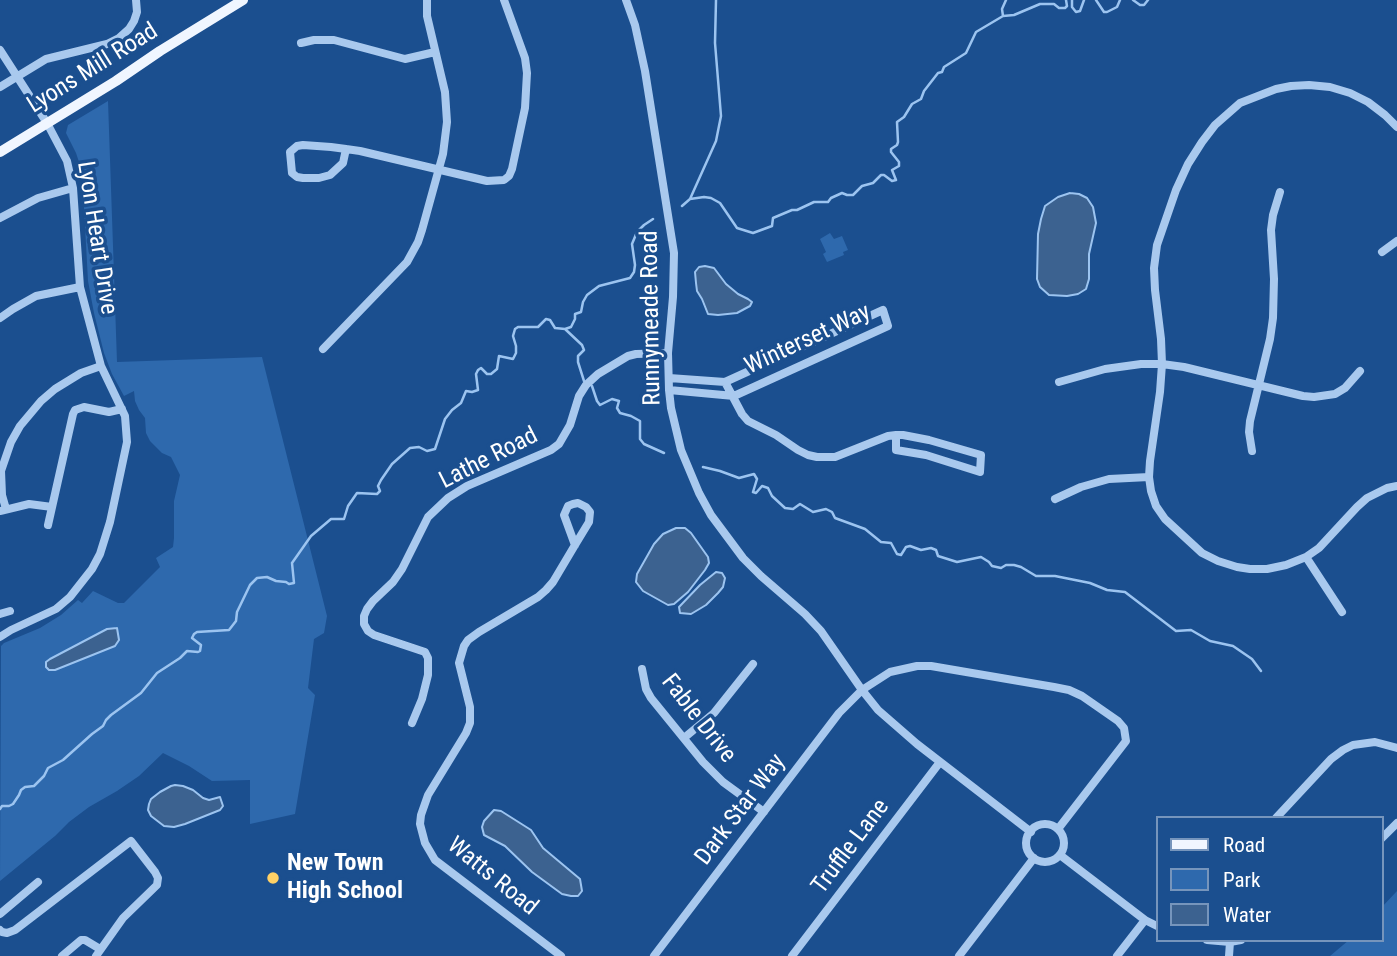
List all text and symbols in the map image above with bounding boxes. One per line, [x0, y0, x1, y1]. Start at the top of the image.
street label: Lyons Mill Road [23, 18, 163, 120]
street label: Lyon Heart Drive [70, 159, 122, 317]
street label: Runnymeade Road [636, 230, 668, 406]
street label: Winterset Way [741, 298, 875, 382]
street label: Lathe Road [435, 422, 543, 496]
street label: Fable Drive [654, 669, 742, 769]
street label: Dark Star Way [690, 749, 792, 871]
street label: Truffle Lane [806, 794, 896, 900]
legend [1156, 816, 1383, 942]
street label: Watts Road [441, 832, 543, 922]
text: Road [1223, 833, 1265, 857]
place label: New Town High School [287, 850, 403, 906]
text: Park [1223, 868, 1260, 892]
marker: New Town High School [265, 870, 281, 886]
text: Water [1223, 903, 1271, 927]

